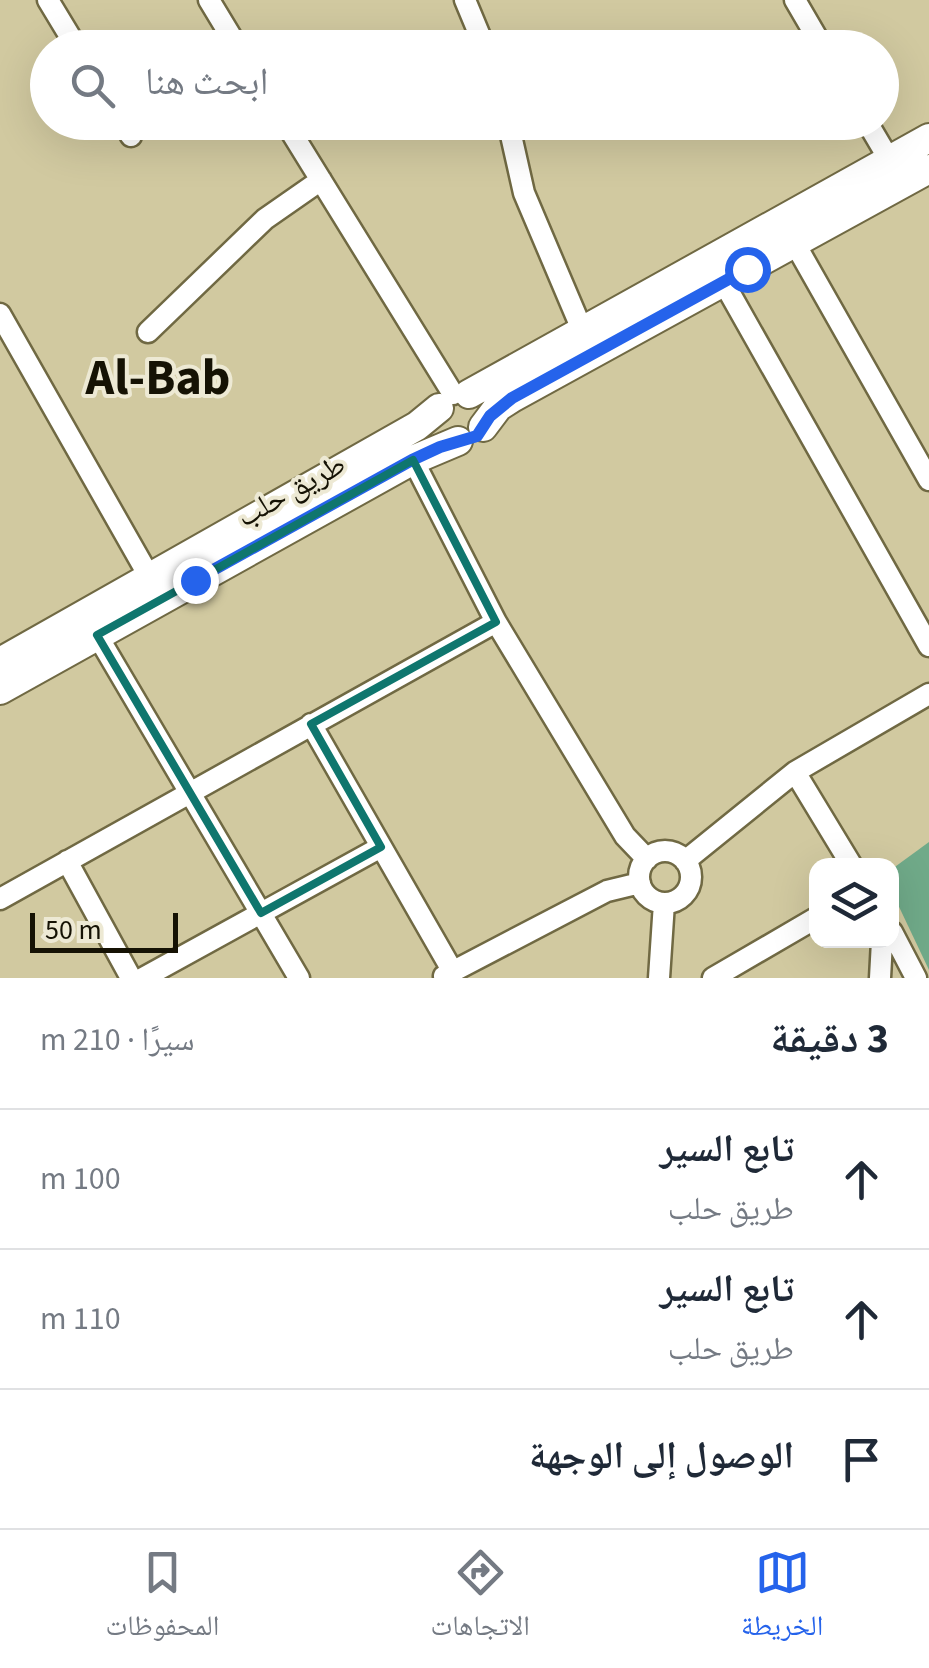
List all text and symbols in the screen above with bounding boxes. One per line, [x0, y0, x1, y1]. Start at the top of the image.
search box [30, 30, 899, 140]
text: ابحث هنا [145, 55, 268, 109]
icon: search [65, 58, 120, 113]
route start [725, 247, 771, 293]
district label: Al-Bab [85, 343, 230, 414]
street label: طريق حلب [229, 443, 353, 538]
route end [173, 558, 219, 604]
map controls [809, 858, 899, 948]
button: layers [809, 858, 899, 948]
scale bar [30, 908, 178, 953]
text: 50 m [45, 910, 102, 950]
text: 3 دقيقة [770, 1009, 889, 1069]
text: سيرًا · 210 m [40, 1017, 195, 1063]
text: تابع السير [660, 1122, 794, 1176]
icon: ahead [834, 1152, 889, 1207]
text: 100 m [40, 1156, 121, 1202]
text: طريق حلب [668, 1186, 794, 1232]
text: تابع السير [660, 1262, 794, 1316]
icon: ahead [834, 1292, 889, 1347]
text: 110 m [40, 1296, 121, 1342]
text: طريق حلب [668, 1326, 794, 1372]
text: الوصول إلى الوجهة [529, 1429, 794, 1483]
icon: arrive [834, 1432, 889, 1487]
tab: المحفوظات [106, 1545, 219, 1653]
tab: الاتجاهات [431, 1545, 530, 1653]
tab: الخريطة [741, 1545, 823, 1653]

